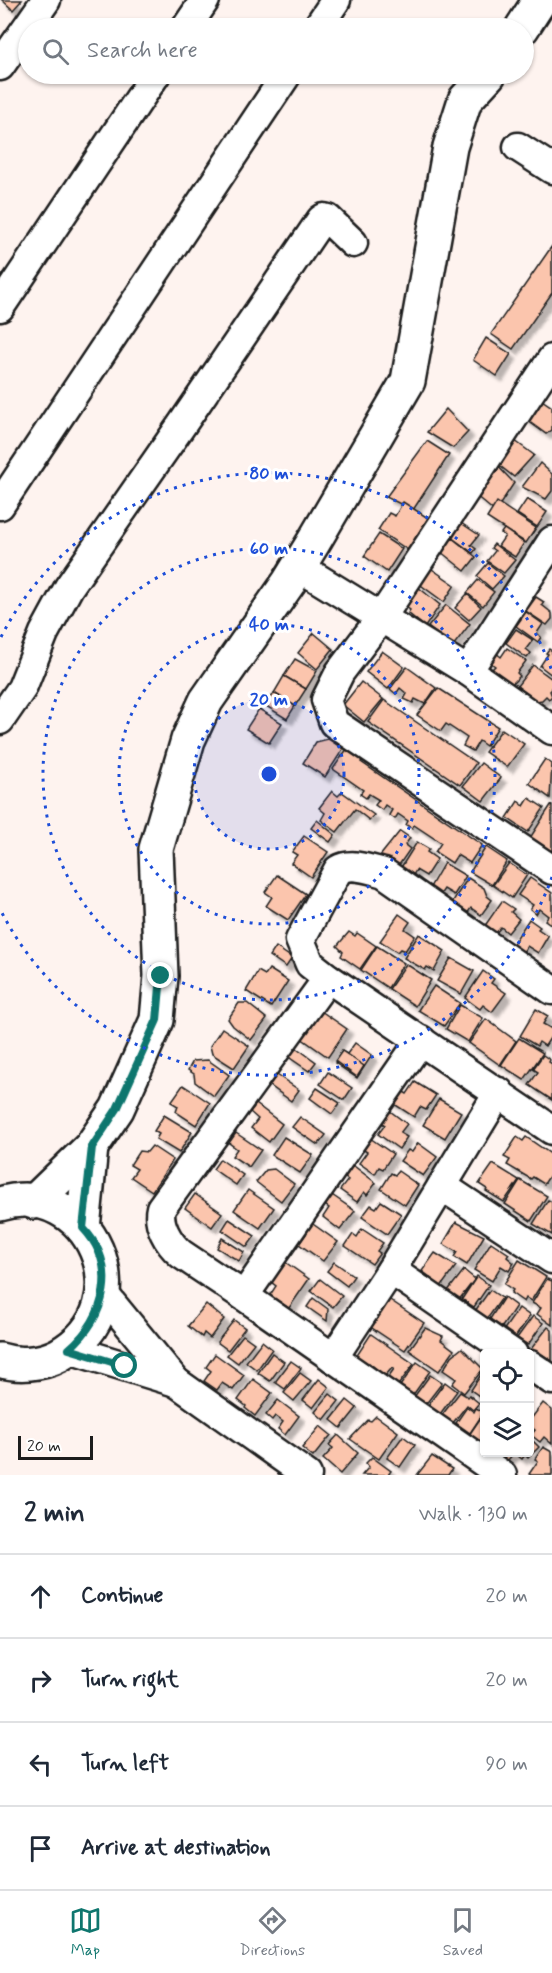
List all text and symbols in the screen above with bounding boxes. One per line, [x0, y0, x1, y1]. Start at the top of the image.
search box [18, 18, 534, 84]
icon: search [39, 35, 72, 68]
text: Search here [87, 37, 198, 65]
text: 80 m [249, 462, 289, 486]
text: 60 m [250, 537, 288, 561]
text: 40 m [249, 613, 289, 637]
text: 20 m [250, 688, 288, 712]
centre of rings [259, 764, 279, 784]
route end [147, 962, 173, 988]
map controls [480, 1349, 534, 1457]
button: locate [480, 1349, 534, 1403]
route start [111, 1352, 137, 1378]
button: layers [480, 1403, 534, 1457]
scale bar [18, 1433, 93, 1460]
text: 20 m [27, 1436, 61, 1457]
text: 2 min [24, 1497, 85, 1531]
text: Walk · 130 m [419, 1501, 528, 1528]
icon: ahead [24, 1580, 57, 1613]
text: Continue [81, 1582, 163, 1610]
text: 20 m [485, 1583, 528, 1610]
icon: right [24, 1664, 57, 1697]
text: Turn right [81, 1666, 179, 1694]
text: 20 m [485, 1667, 528, 1694]
icon: left [24, 1748, 57, 1781]
text: Turn left [81, 1750, 169, 1778]
text: 90 m [485, 1751, 528, 1778]
icon: arrive [24, 1832, 57, 1865]
text: Arrive at destination [81, 1834, 271, 1862]
tab: Map [69, 1904, 102, 1961]
tab: Directions [239, 1904, 305, 1961]
tab: Saved [443, 1904, 483, 1961]

